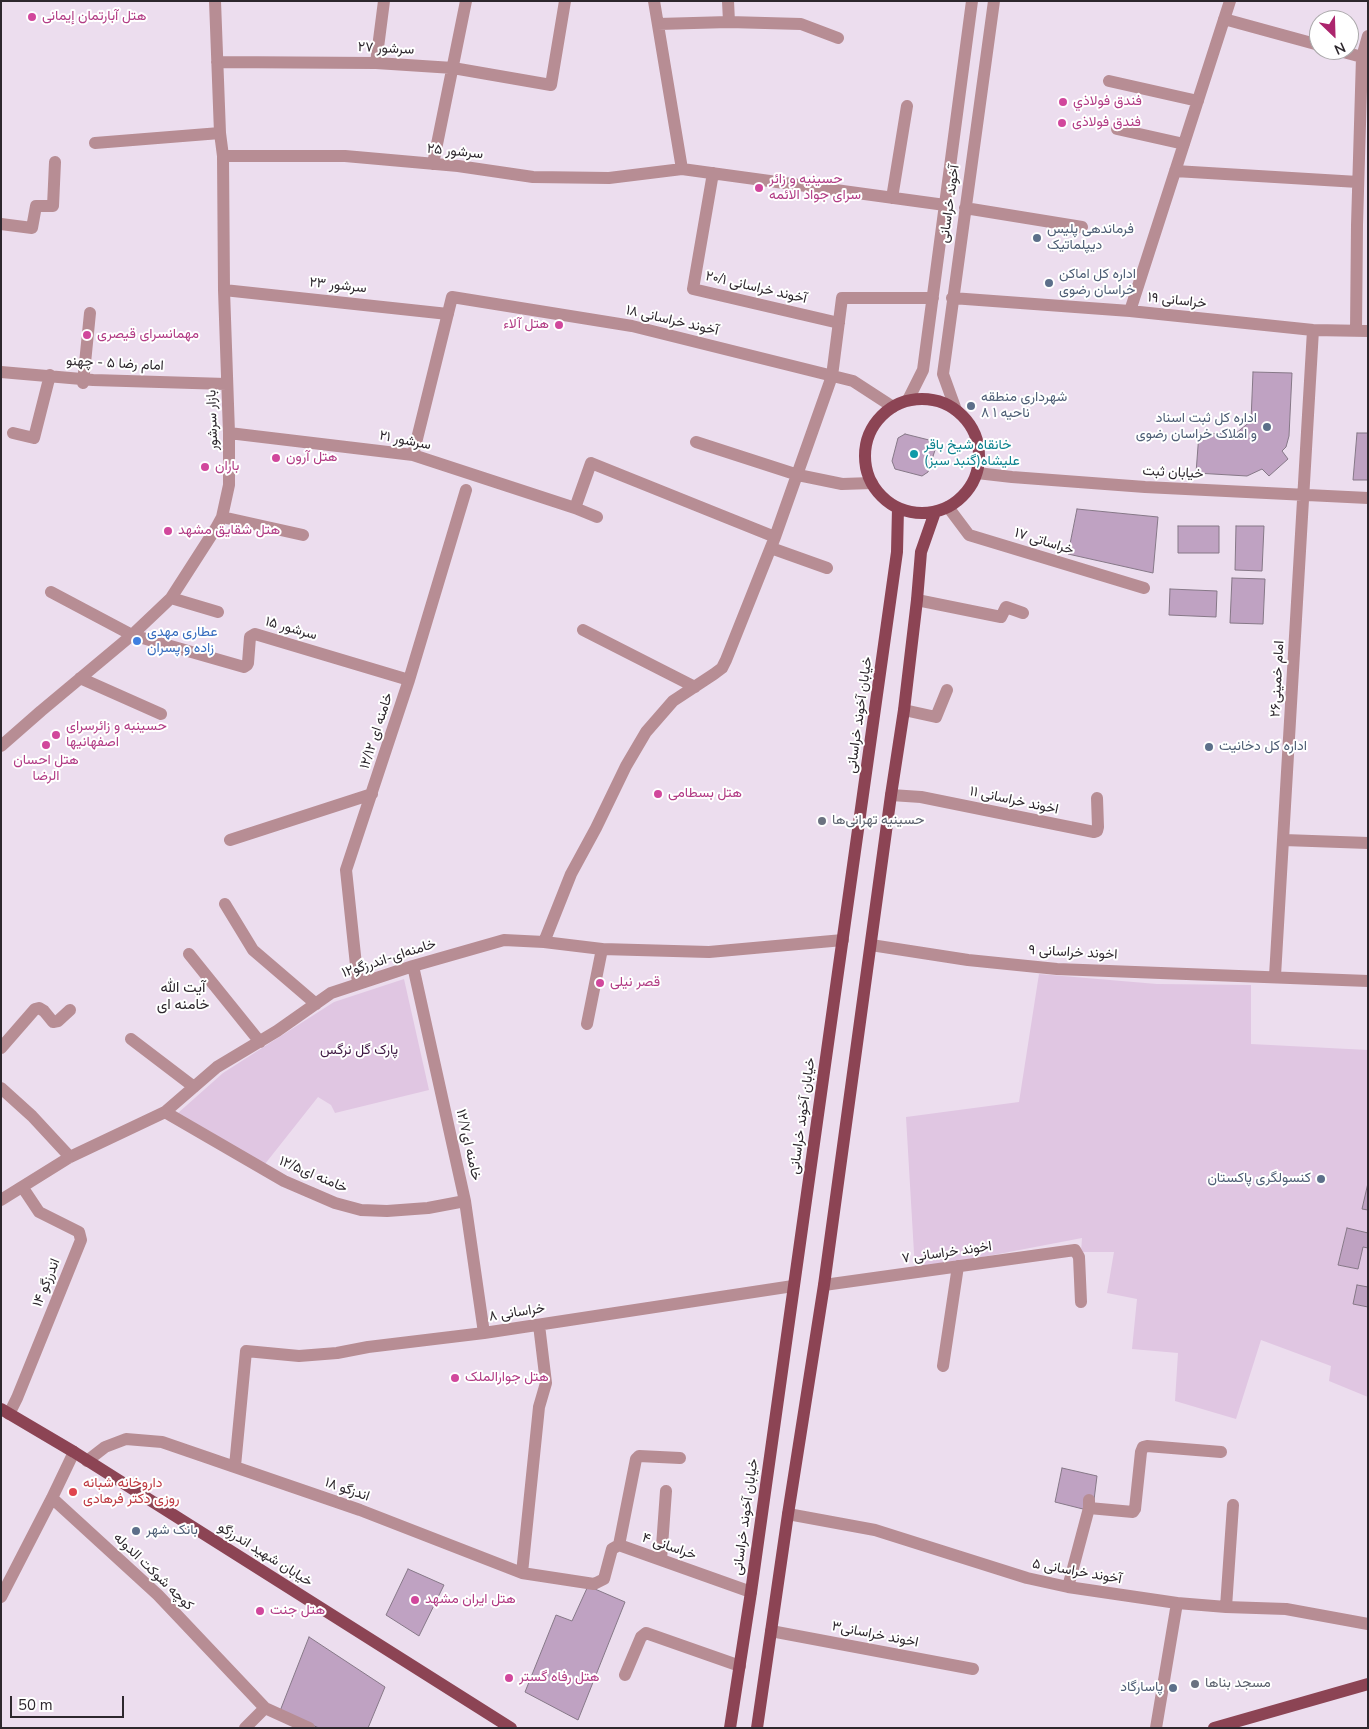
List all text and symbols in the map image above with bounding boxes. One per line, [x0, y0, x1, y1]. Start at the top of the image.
place label: هتل آبارتمان إیمانی [42, 9, 146, 25]
north arrow [1309, 10, 1359, 60]
marker: هتل آبارتمان إیمانی [26, 11, 38, 23]
text: N [1331, 37, 1349, 59]
street label: سرشور ۲۷ [357, 39, 415, 59]
place label: فندق فولاذي [1073, 94, 1142, 110]
marker: فندق فولاذي [1057, 96, 1069, 108]
place label: فندق فولاذی [1072, 115, 1141, 131]
marker: فندق فولاذی [1056, 117, 1068, 129]
street label: سرشور ۲۵ [426, 141, 484, 163]
street label: آخوند خراسانی [936, 164, 964, 244]
place label: حسینیه و زائر سرای جواد الائمه [769, 172, 861, 204]
marker: حسینیه و زائر سرای جواد الائمه [753, 182, 765, 194]
place label: فرماندهی پلیس دیپلماتیک [1047, 222, 1134, 254]
marker: فرماندهی پلیس دیپلماتیک [1031, 232, 1043, 244]
place label: اداره کل اماکن خراسان رضوی [1059, 267, 1136, 300]
street label: آخوند خراسانی ۲۰/۱ [704, 268, 808, 308]
street label: سرشور ۲۳ [308, 275, 368, 297]
marker: اداره کل اماکن خراسان رضوی [1043, 277, 1055, 289]
street label: خراسانی ۱۹ [1147, 290, 1207, 312]
street label: آخوند خراسانی ۱۸ [624, 302, 720, 340]
place label: هتل آلاء [503, 317, 549, 333]
marker: هتل آلاء [553, 319, 565, 331]
place label: مهمانسرای قیصری [97, 327, 199, 343]
marker: مهمانسرای قیصری [81, 329, 93, 341]
street label: امام رضا ۵ - چهنو [66, 353, 164, 375]
street label: بازار سرشور [204, 389, 222, 451]
place label: شهرداری منطقه ۸ ناحیه ۱ [981, 390, 1067, 422]
marker: شهرداری منطقه ۸ ناحیه ۱ [965, 400, 977, 412]
place label: اداره کل ثبت اسناد و املاک خراسان رضوی [1136, 411, 1257, 444]
marker: اداره کل ثبت اسناد و املاک خراسان رضوی [1261, 421, 1273, 433]
street label: سرشور ۲۱ [378, 428, 432, 454]
place label: خانقاه شیخ باقر علیشاه(گنبد سبز) [924, 438, 1020, 471]
marker: خانقاه شیخ باقر علیشاه(گنبد سبز) [908, 448, 920, 460]
place label: هتل آرون [286, 450, 338, 466]
marker: هتل آرون [270, 452, 282, 464]
place label: باران [215, 459, 239, 475]
marker: باران [199, 461, 211, 473]
street label: خیابان ثبت [1142, 463, 1204, 483]
place label: هتل شقایق مشهد [178, 523, 280, 539]
marker: هتل شقایق مشهد [162, 525, 174, 537]
street label: خراساتی ۱۷ [1012, 525, 1076, 559]
street label: سرشور ۱۵ [263, 614, 319, 644]
place label: عطاری مهدی زاده و پسران [147, 625, 217, 658]
marker: عطاری مهدی زاده و پسران [131, 635, 143, 647]
street label: امام خمینی۲۶ [1268, 640, 1288, 718]
street label: خیابان آخوند خراسانی [843, 656, 877, 774]
street label: خامنه ای ۱۲/۱۲ [357, 691, 397, 771]
place label: حسینبه و زائرسرای اصفهانیها [66, 719, 167, 752]
marker: حسینبه و زائرسرای اصفهانیها [50, 729, 62, 741]
marker: هتل احسان الرضا [40, 739, 52, 751]
place label: اداره کل دخانیت [1219, 739, 1307, 755]
marker: اداره کل دخانیت [1203, 741, 1215, 753]
place label: هتل احسان الرضا [13, 753, 79, 786]
street label: اخوند خراسانی ۱۱ [968, 783, 1060, 819]
place label: هتل بسطامی [668, 786, 742, 802]
marker: هتل بسطامی [652, 788, 664, 800]
place label: حسینیه تهرانی‌ها [832, 813, 924, 829]
marker: حسینیه تهرانی‌ها [816, 815, 828, 827]
street label: خامنه‌ای-اندرزگو۱۲ [340, 936, 438, 982]
street label: اخوند خراسانی ۹ [1028, 942, 1118, 964]
place label: قصر نیلی [610, 975, 660, 991]
marker: قصر نیلی [594, 977, 606, 989]
district label: آیت الله خامنه ای [157, 979, 209, 1014]
park label: پارک گل نرگس [320, 1043, 398, 1059]
street label: خیابان آخوند خراسانی [786, 1057, 820, 1175]
street label: خامنه ای۱۲/۷ [452, 1108, 484, 1182]
street label: خامنه ای۱۲/۵ [276, 1153, 350, 1197]
place label: کنسولگری پاکستان [1207, 1171, 1311, 1187]
marker: کنسولگری پاکستان [1315, 1173, 1327, 1185]
street label: اخوند خراسانی ۷ [901, 1238, 993, 1268]
street label: اندرزگو ۱۴ [30, 1256, 64, 1310]
street label: خراسانی ۸ [488, 1300, 546, 1326]
place label: هتل جوارالملک [465, 1370, 549, 1386]
marker: هتل جوارالملک [449, 1372, 461, 1384]
street label: خیابان آخوند خراسانی [729, 1458, 763, 1576]
street label: اندزگو ۱۸ [322, 1474, 372, 1506]
place label: داروخانه شبانه روزی دکتر فرهادی [83, 1476, 180, 1508]
marker: داروخانه شبانه روزی دکتر فرهادی [67, 1486, 79, 1498]
street label: خیابان شهید اندرزگو [215, 1519, 315, 1591]
place label: بانک شهر [146, 1523, 198, 1539]
marker: بانک شهر [130, 1525, 142, 1537]
street label: کوچه شوکت الدوله [109, 1529, 197, 1615]
street label: خراسانی ۴ [640, 1530, 698, 1564]
street label: آخوند خراسانی ۵ [1031, 1556, 1123, 1588]
place label: هتل ایران مشهد [425, 1592, 516, 1608]
marker: هتل ایران مشهد [409, 1594, 421, 1606]
place label: هتل جنت [270, 1603, 325, 1619]
marker: هتل جنت [254, 1605, 266, 1617]
street label: اخوند خراسانی۳ [830, 1618, 920, 1652]
place label: هتل رفاه گستر [519, 1670, 600, 1686]
marker: هتل رفاه گستر [503, 1672, 515, 1684]
place label: مسجد بناها [1205, 1676, 1271, 1692]
marker: مسجد بناها [1189, 1678, 1201, 1690]
place label: پاسارگاد [1120, 1680, 1163, 1696]
marker: پاسارگاد [1167, 1682, 1179, 1694]
scale bar [12, 1686, 126, 1718]
text: 50 m [18, 1695, 53, 1715]

